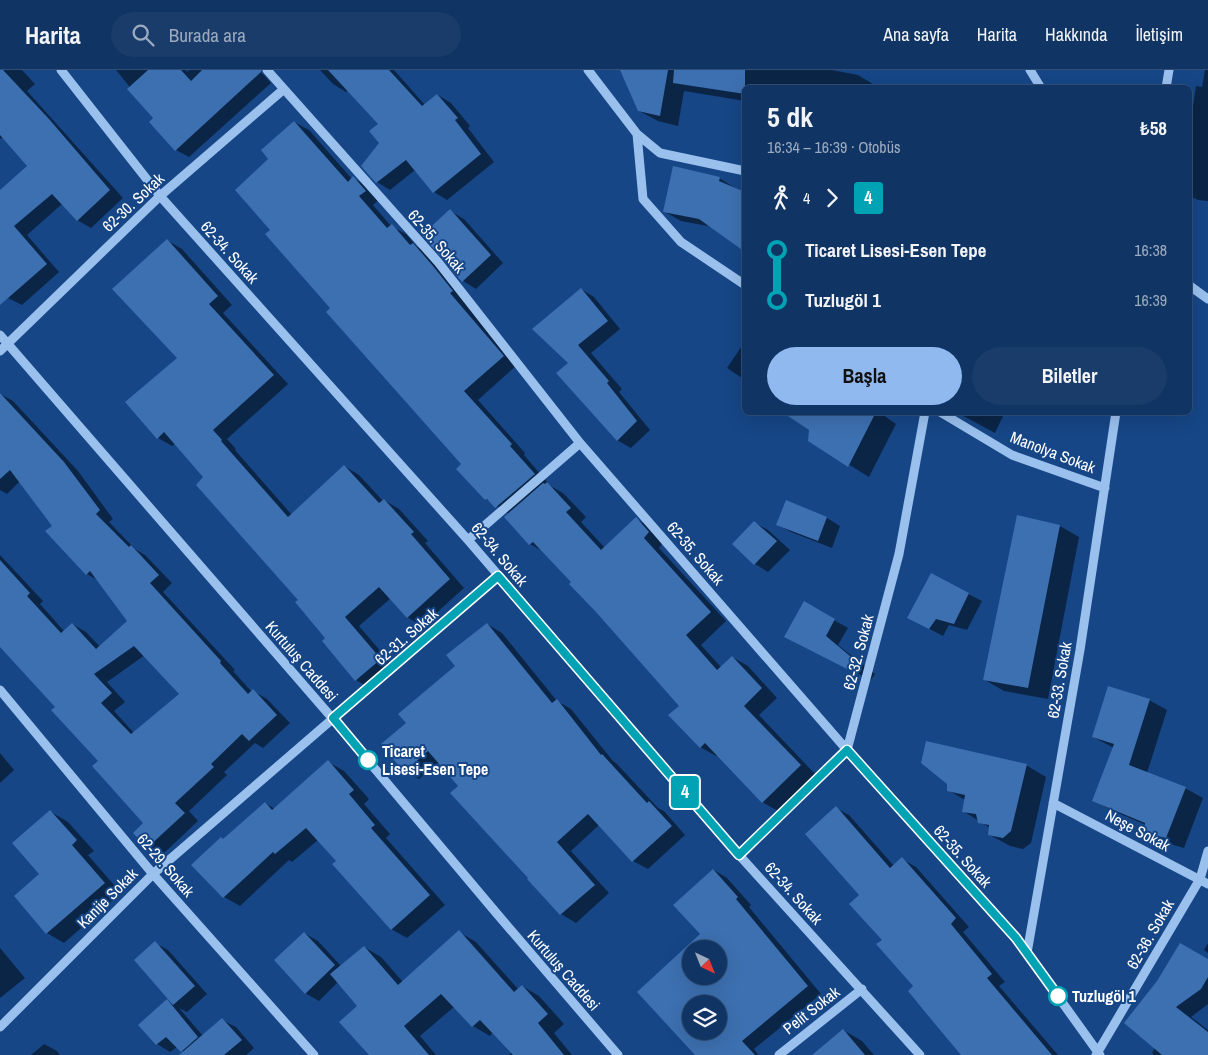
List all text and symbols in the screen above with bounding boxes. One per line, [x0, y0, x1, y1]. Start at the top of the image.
search box [111, 12, 461, 57]
text: Harita [25, 19, 81, 51]
icon: search [129, 21, 157, 49]
text: Burada ara [169, 22, 246, 48]
text: Ana sayfa [883, 22, 949, 47]
text: Harita [977, 22, 1017, 47]
text: Hakkında [1045, 22, 1107, 47]
text: İletişim [1135, 22, 1183, 47]
text: 5 dk [767, 98, 813, 136]
text: ₺58 [1140, 115, 1167, 141]
text: 16:34 – 16:39 · Otobüs [767, 136, 901, 158]
street label: 62-30. Sokak [97, 167, 169, 236]
icon: walk [767, 184, 795, 212]
icon: forward [818, 184, 846, 212]
text: 4 [864, 185, 873, 210]
text: 4 [803, 187, 810, 209]
street label: 62-35. Sokak [403, 205, 471, 278]
street label: 62-34. Sokak [196, 216, 264, 288]
text: Ticaret Lisesi-Esen Tepe [805, 237, 986, 263]
text: 16:38 [1134, 239, 1167, 261]
text: Tuzlugöl 1 [805, 287, 881, 313]
text: 16:39 [1134, 289, 1167, 311]
button: Başla [767, 347, 962, 405]
button: Biletler [972, 347, 1167, 405]
street label: Manolya Sokak [1007, 426, 1099, 478]
street label: 62-34. Sokak [467, 517, 534, 591]
street label: 62-35. Sokak [662, 517, 730, 590]
street label: 62-31. Sokak [370, 602, 443, 670]
street label: 62-32. Sokak [837, 611, 879, 692]
street label: Kurtuluş Caddesi [261, 616, 343, 706]
street label: 62-33. Sokak [1041, 640, 1077, 720]
place label: Ticaret Lisesi-Esen Tepe [382, 740, 488, 780]
marker: Ticaret Lisesi-Esen Tepe [358, 750, 378, 770]
line badge: 4 [669, 776, 701, 808]
text: 4 [681, 779, 689, 804]
street label: Neşe Sokak [1102, 804, 1175, 857]
street label: 62-35. Sokak [929, 820, 997, 892]
street label: 62-29. Sokak [132, 829, 200, 902]
street label: 62-34. Sokak [760, 857, 828, 929]
street label: Kanije Sokak [72, 863, 142, 933]
street label: 62-36. Sokak [1121, 895, 1179, 973]
street label: Kurtuluş Caddesi [523, 925, 605, 1015]
north arrow [682, 940, 728, 985]
map controls [682, 940, 727, 1040]
street label: Pelit Sokak [778, 981, 844, 1039]
place label: Tuzlugöl 1 [1072, 985, 1137, 1007]
marker: Tuzlugöl 1 [1048, 986, 1068, 1006]
button: layers [682, 995, 727, 1040]

